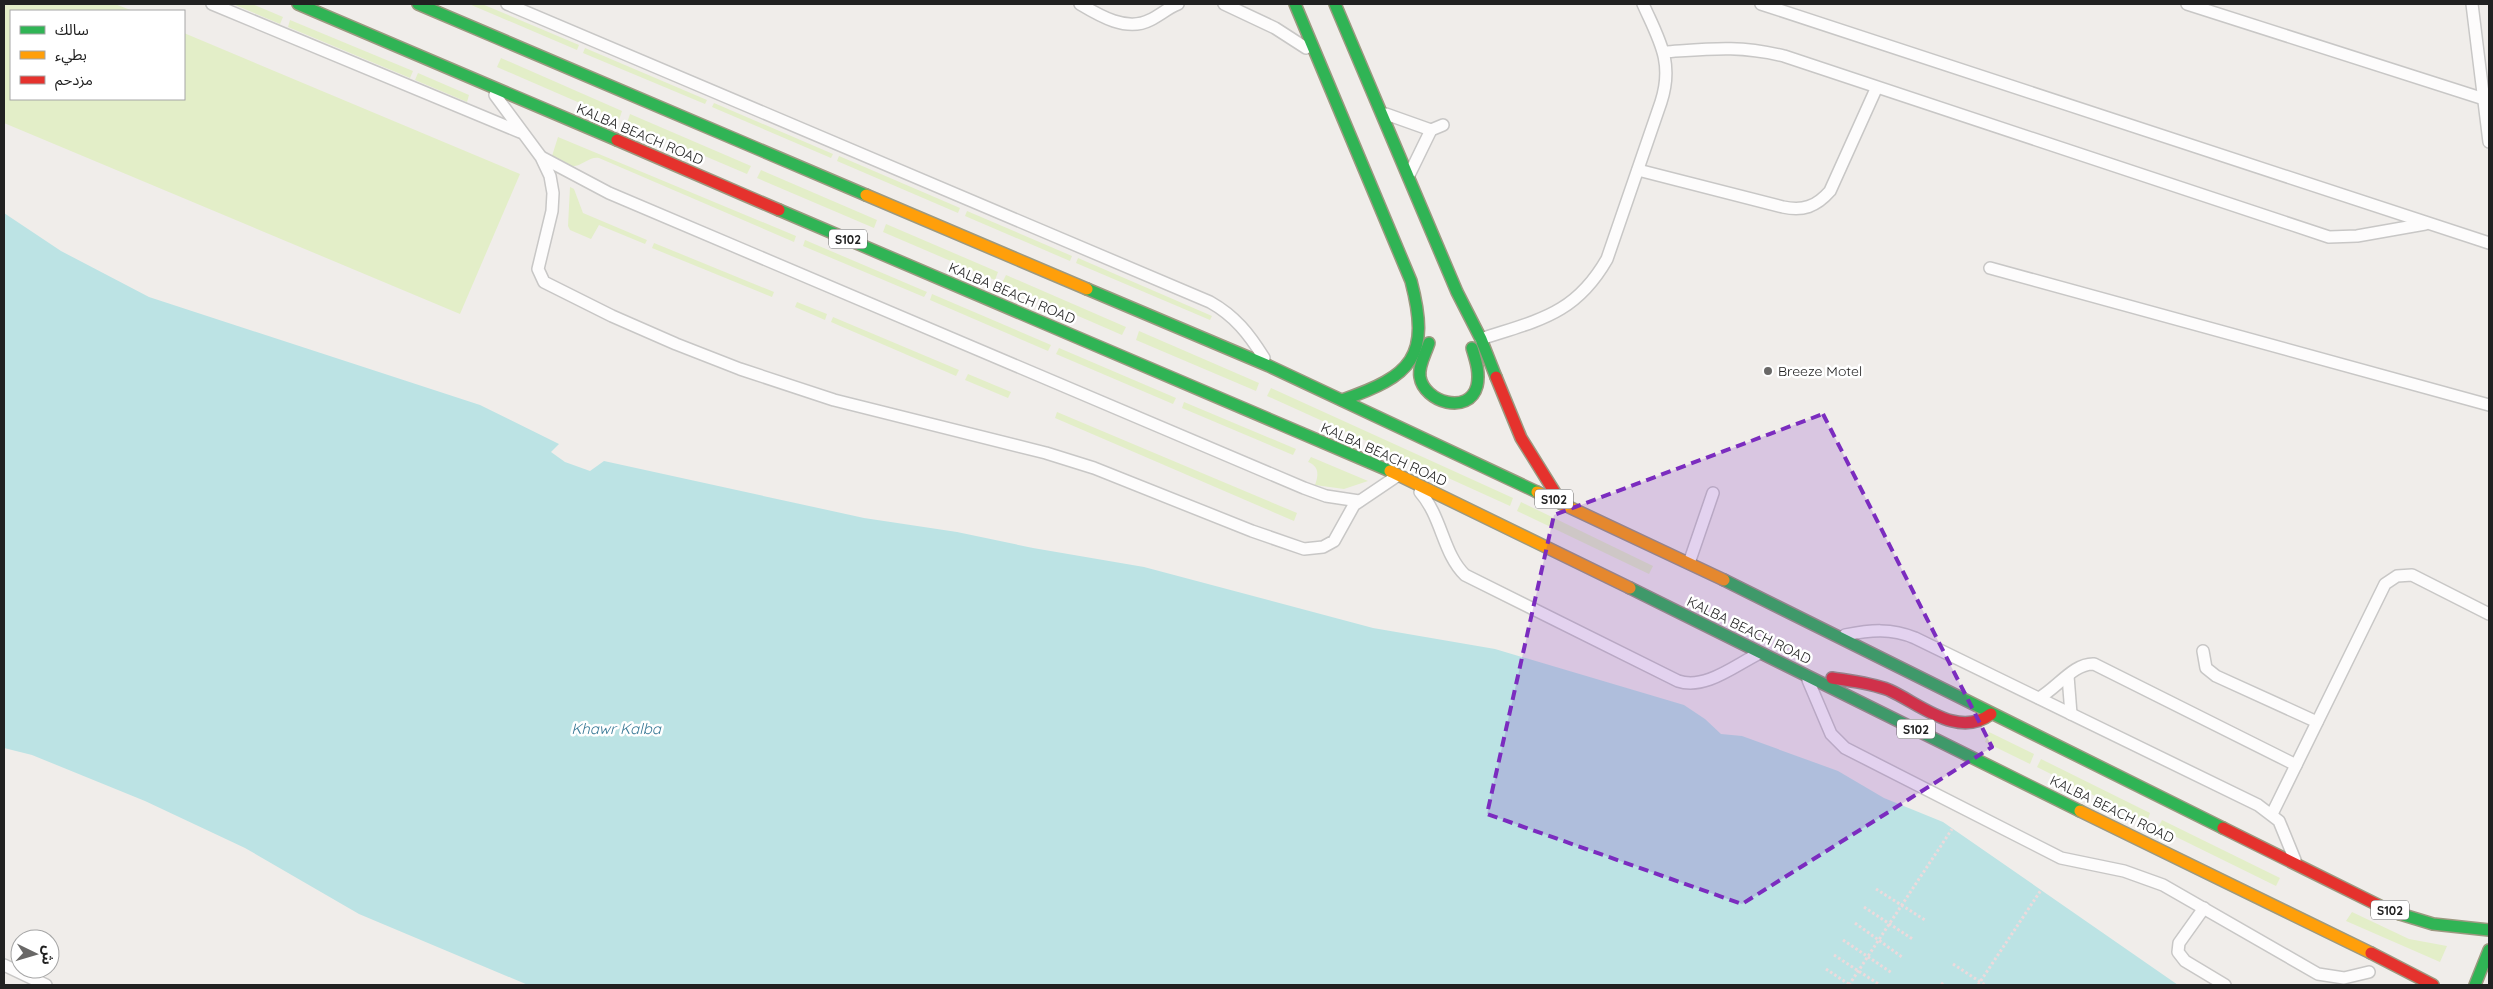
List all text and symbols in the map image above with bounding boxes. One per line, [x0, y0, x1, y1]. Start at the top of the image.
legend [10, 10, 185, 100]
text: سالك [55, 20, 89, 39]
text: بطيء [55, 45, 87, 66]
text: مزدحم [55, 70, 93, 91]
street label: KALBA BEACH ROAD [574, 99, 706, 169]
road number: S102 [829, 230, 867, 248]
street label: KALBA BEACH ROAD [946, 258, 1078, 328]
place label: Breeze Motel [1778, 362, 1862, 380]
marker: Breeze Motel [1762, 365, 1774, 377]
street label: KALBA BEACH ROAD [1318, 418, 1450, 490]
road number: S102 [1535, 489, 1573, 508]
street label: KALBA BEACH ROAD [1684, 592, 1814, 668]
water label: Khawr Kalba [571, 719, 662, 738]
road number: S102 [1897, 720, 1935, 739]
street label: KALBA BEACH ROAD [2047, 771, 2177, 847]
road number: S102 [2371, 900, 2409, 920]
north arrow [10, 929, 60, 979]
text: ش [38, 945, 58, 965]

